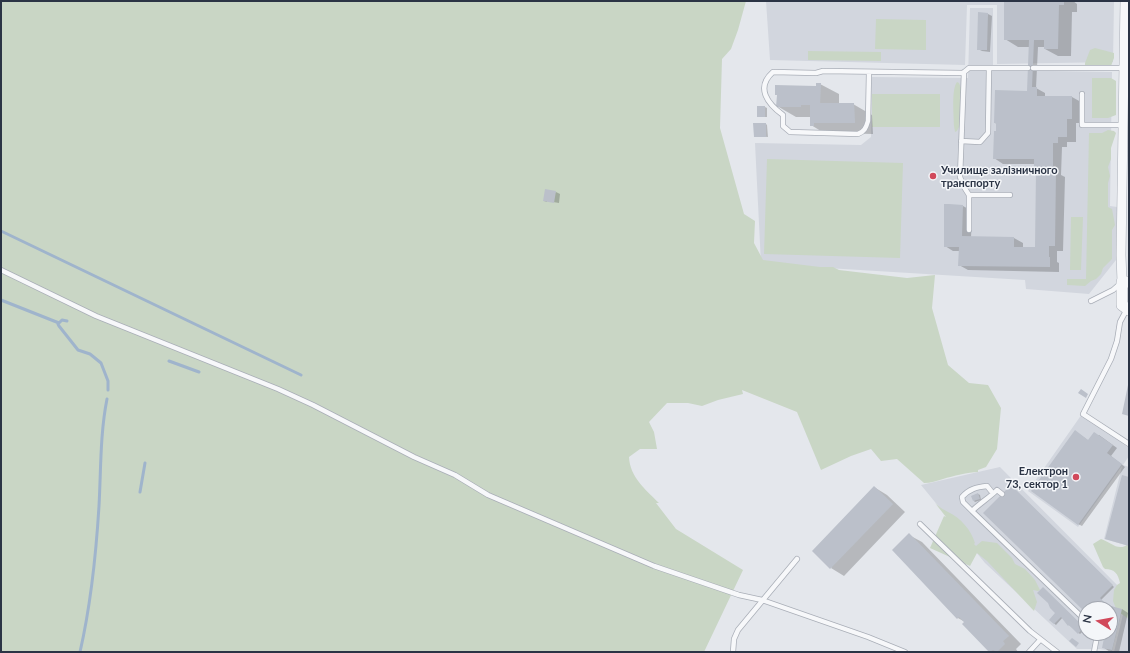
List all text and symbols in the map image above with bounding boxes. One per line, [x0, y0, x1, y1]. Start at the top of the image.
place label: Училище залізничного транспорту [941, 163, 1058, 189]
marker: Училище залізничного транспорту [928, 171, 938, 181]
place label: Електрон 73, сектор 1 [1006, 464, 1068, 490]
marker: Електрон 73, сектор 1 [1071, 472, 1081, 482]
north arrow [1078, 601, 1118, 641]
text: N [1080, 613, 1094, 624]

